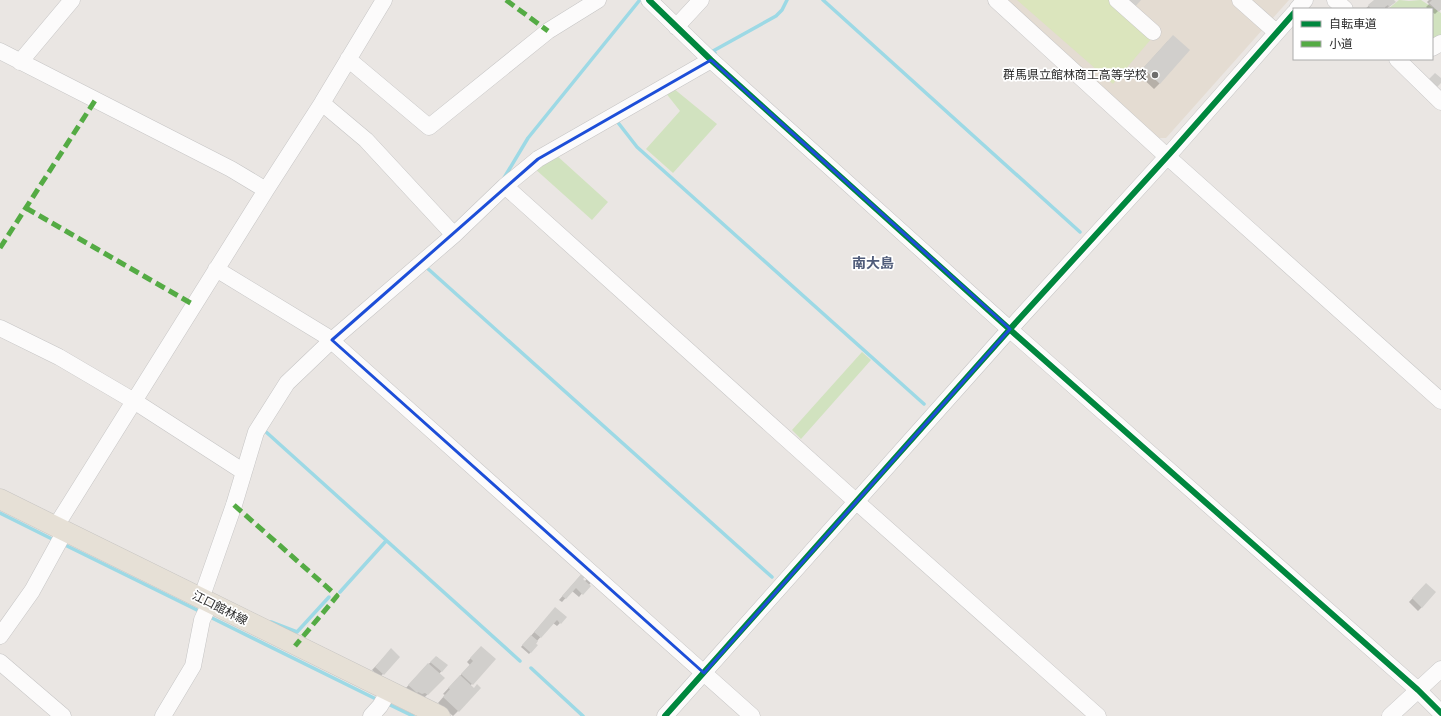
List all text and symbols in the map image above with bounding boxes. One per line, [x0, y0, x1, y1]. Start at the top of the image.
legend [1293, 8, 1433, 60]
text: 自転車道 [1329, 16, 1377, 33]
text: 小道 [1329, 36, 1353, 53]
place label: 群馬県立館林商工高等学校 [1003, 67, 1147, 84]
marker: 群馬県立館林商工高等学校 [1150, 70, 1160, 80]
district label: 南大島 [852, 254, 894, 274]
street label: 江口館林線 [189, 587, 250, 630]

